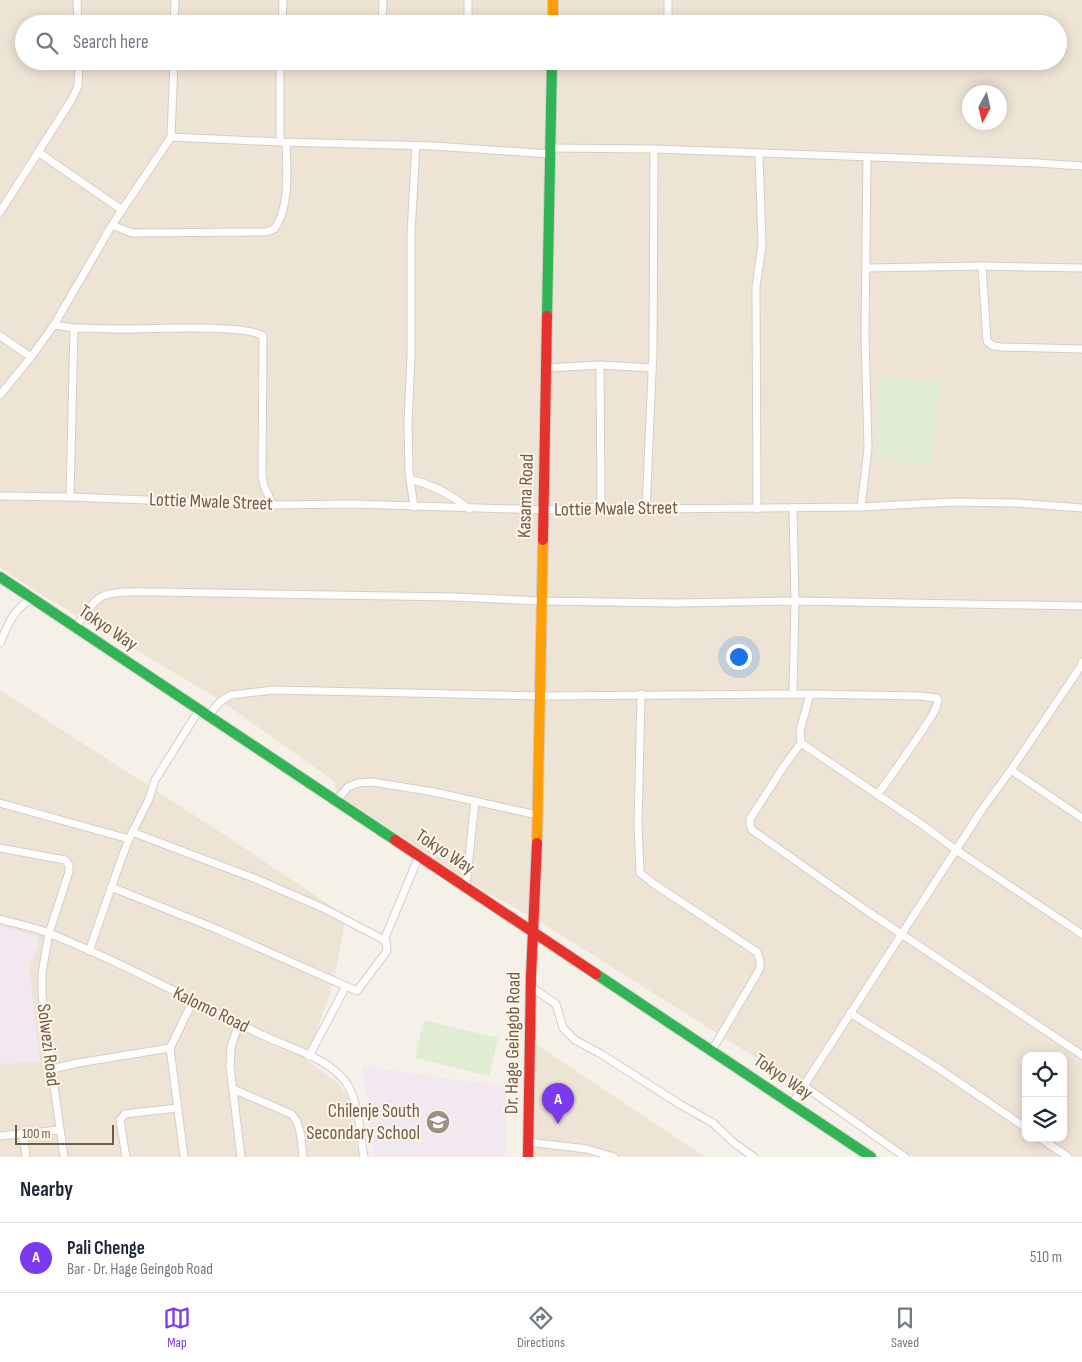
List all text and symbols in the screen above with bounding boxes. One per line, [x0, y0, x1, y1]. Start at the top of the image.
search box [15, 15, 1067, 70]
icon: search [33, 29, 61, 57]
text: Search here [73, 31, 149, 54]
north arrow [962, 85, 1007, 130]
street label: Kasama Road [513, 454, 539, 538]
street label: Lottie Mwale Street [149, 488, 273, 516]
street label: Lottie Mwale Street [554, 496, 678, 522]
street label: Tokyo Way [74, 600, 142, 656]
your location [726, 644, 752, 670]
street label: Tokyo Way [411, 824, 480, 880]
street label: Dr. Hage Geingob Road [500, 972, 526, 1114]
street label: Kalomo Road [169, 982, 253, 1038]
street label: Solwezi Road [32, 1003, 64, 1087]
street label: Tokyo Way [749, 1049, 817, 1105]
map controls [1022, 1052, 1067, 1142]
button: locate [1022, 1052, 1067, 1097]
pin: A [542, 1083, 574, 1124]
button: layers [1022, 1097, 1067, 1142]
place label: Chilenje South Secondary School [306, 1100, 420, 1145]
school or university icon: Chilenje South Secondary School [425, 1109, 451, 1135]
scale bar [15, 1122, 114, 1145]
text: 100 m [22, 1125, 51, 1142]
text: Nearby [20, 1177, 73, 1202]
text: Pali Chenge [67, 1237, 145, 1260]
text: A [32, 1248, 40, 1267]
text: 510 m [1030, 1248, 1062, 1267]
text: Bar · Dr. Hage Geingob Road [67, 1260, 213, 1279]
tab: Map [163, 1304, 191, 1351]
tab: Directions [517, 1304, 565, 1351]
tab: Saved [891, 1304, 919, 1351]

